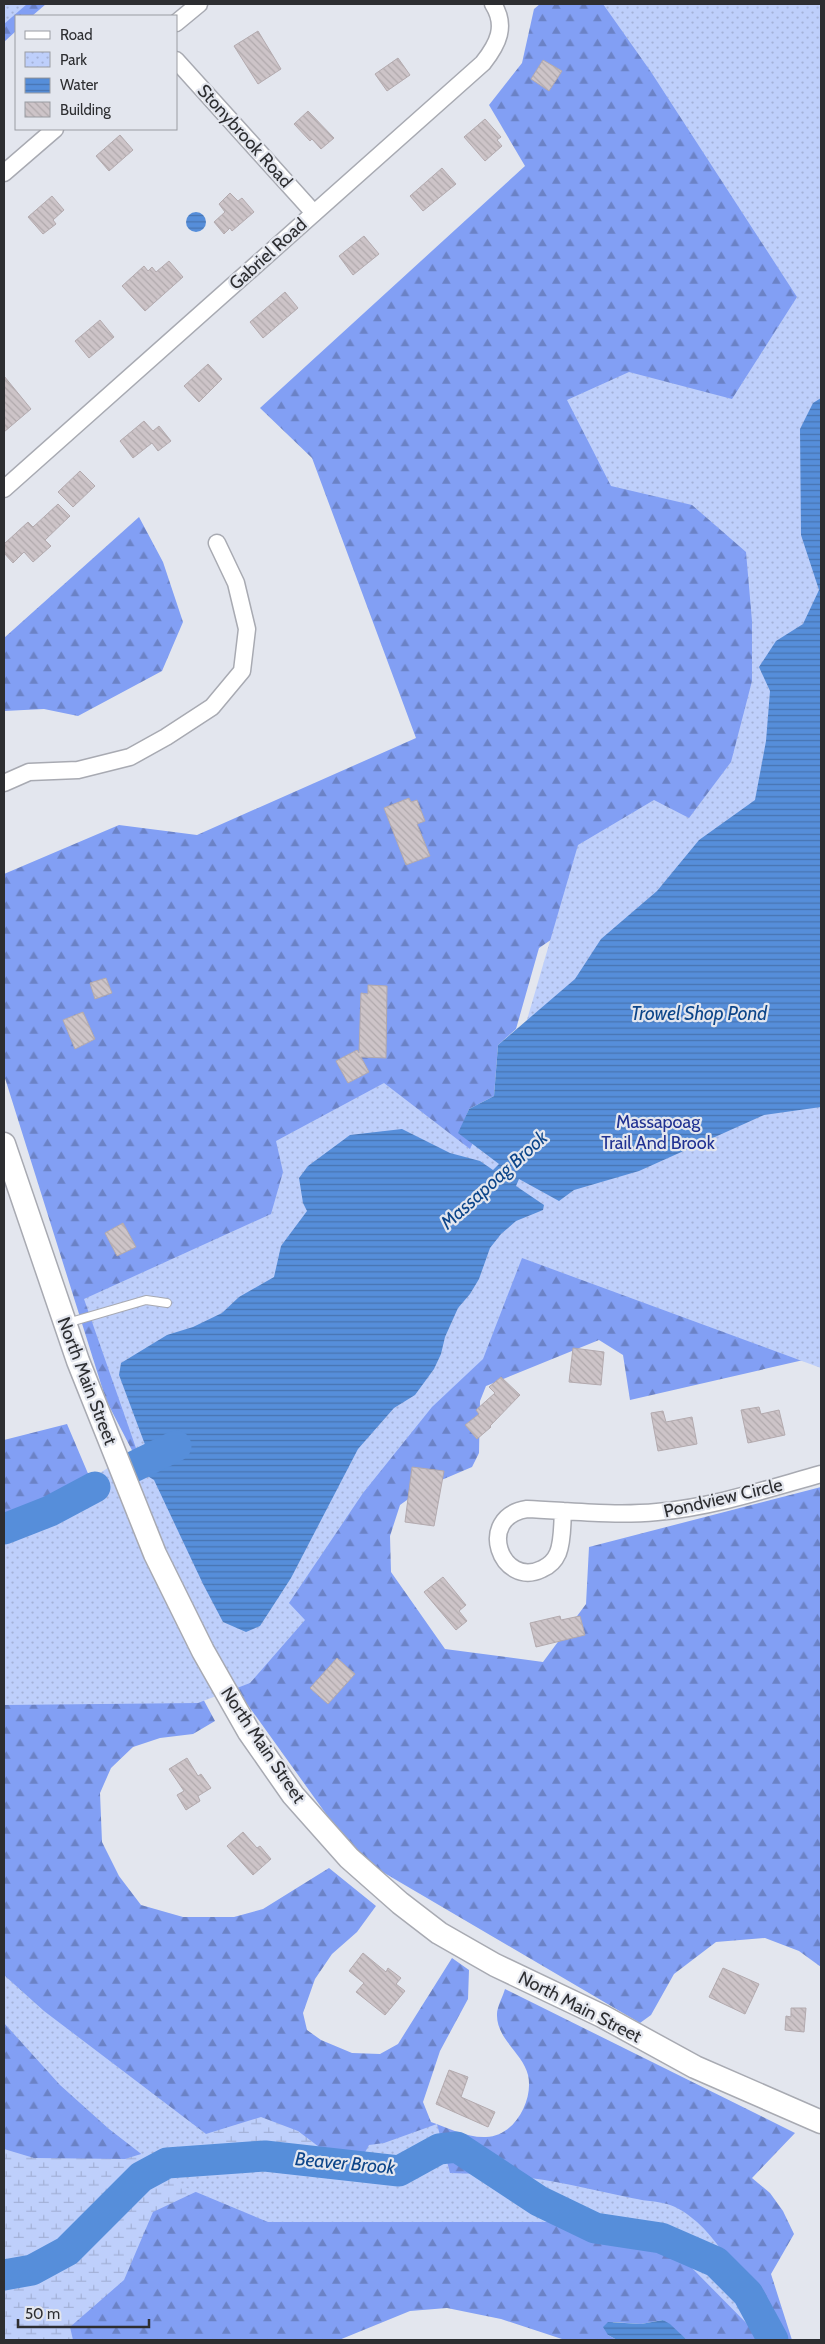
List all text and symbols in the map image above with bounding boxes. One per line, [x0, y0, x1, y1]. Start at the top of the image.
legend [15, 15, 178, 130]
text: Road [60, 26, 93, 44]
text: Park [60, 51, 87, 69]
text: Water [60, 76, 98, 94]
street label: Stonybrook Road [193, 80, 297, 192]
text: Building [60, 101, 111, 119]
street label: Gabriel Road [225, 213, 311, 295]
water label: Trowel Shop Pond [631, 1002, 768, 1025]
park label: Massapoag Trail And Brook [601, 1111, 716, 1154]
water label: Massapoag Brook [435, 1125, 553, 1235]
street label: North Main Street [53, 1314, 121, 1448]
street label: Pondview Circle [661, 1474, 785, 1522]
street label: North Main Street [216, 1683, 310, 1807]
street label: North Main Street [515, 1967, 645, 2047]
water label: Beaver Brook [294, 2147, 397, 2179]
scale bar [18, 2296, 149, 2328]
text: 50 m [25, 2305, 60, 2323]

